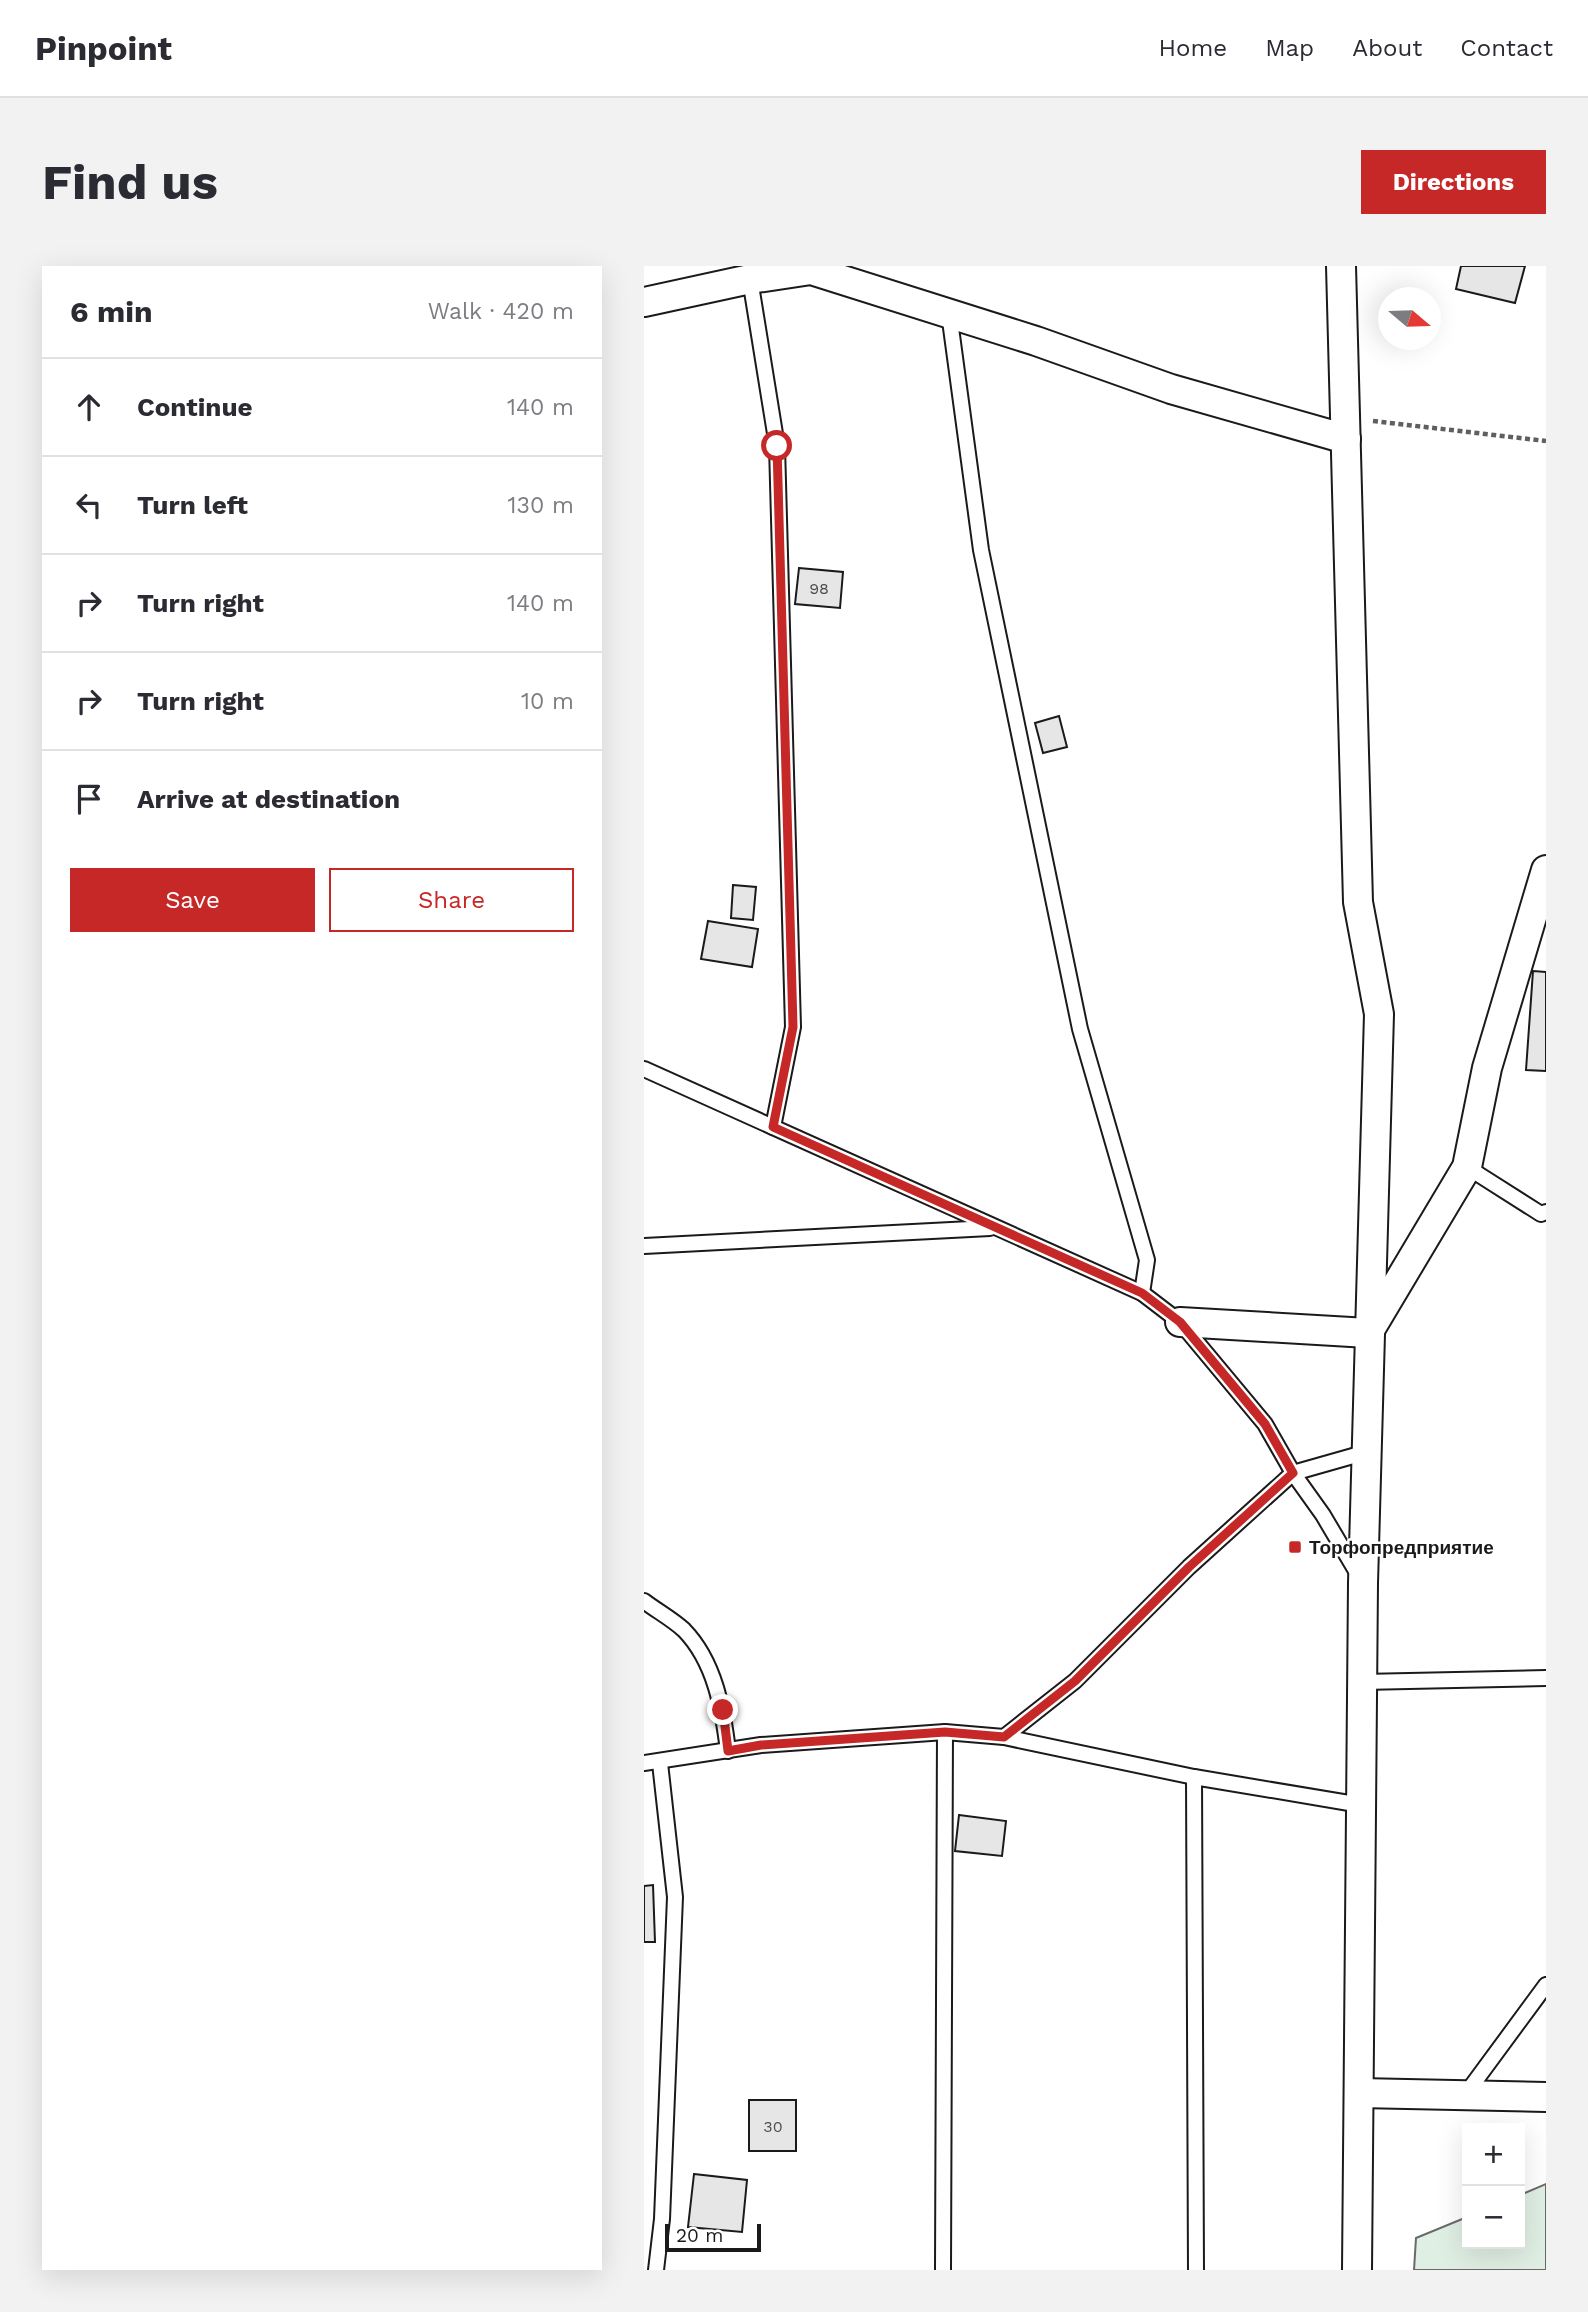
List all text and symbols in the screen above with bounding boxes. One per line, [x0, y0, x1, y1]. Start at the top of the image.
text: Pinpoint [35, 29, 172, 68]
text: Home [1159, 34, 1227, 62]
text: Map [1265, 34, 1314, 62]
text: About [1352, 34, 1422, 62]
text: Contact [1460, 34, 1553, 62]
button: Directions [1361, 150, 1546, 214]
text: Find us [42, 153, 218, 211]
north arrow [1378, 287, 1441, 350]
text: 6 min [70, 294, 153, 329]
text: Walk · 420 m [428, 298, 574, 325]
icon: ahead [70, 388, 108, 426]
text: Continue [137, 392, 253, 422]
text: 140 m [507, 394, 574, 421]
route start [761, 430, 792, 461]
icon: left [70, 486, 108, 524]
text: Turn left [137, 490, 248, 520]
text: 130 m [508, 492, 574, 519]
house number: 98 [809, 579, 829, 598]
icon: right [70, 584, 108, 622]
text: Turn right [137, 588, 264, 618]
text: 140 m [507, 590, 574, 617]
icon: right [70, 682, 108, 720]
text: Turn right [137, 686, 264, 716]
text: 10 m [521, 688, 574, 715]
icon: arrive [70, 780, 108, 818]
text: Arrive at destination [137, 784, 400, 814]
button: Save [70, 868, 315, 932]
button: Share [329, 868, 574, 932]
place label: Торфопредприятие [1309, 1536, 1494, 1559]
marker: Торфопредприятие [1287, 1539, 1303, 1555]
route end [707, 1694, 738, 1725]
house number: 30 [763, 2117, 783, 2136]
map controls [1462, 2123, 1525, 2249]
button: + [1462, 2123, 1525, 2186]
button: − [1462, 2186, 1525, 2249]
scale bar [665, 2221, 761, 2253]
text: 20 m [676, 2224, 723, 2247]

